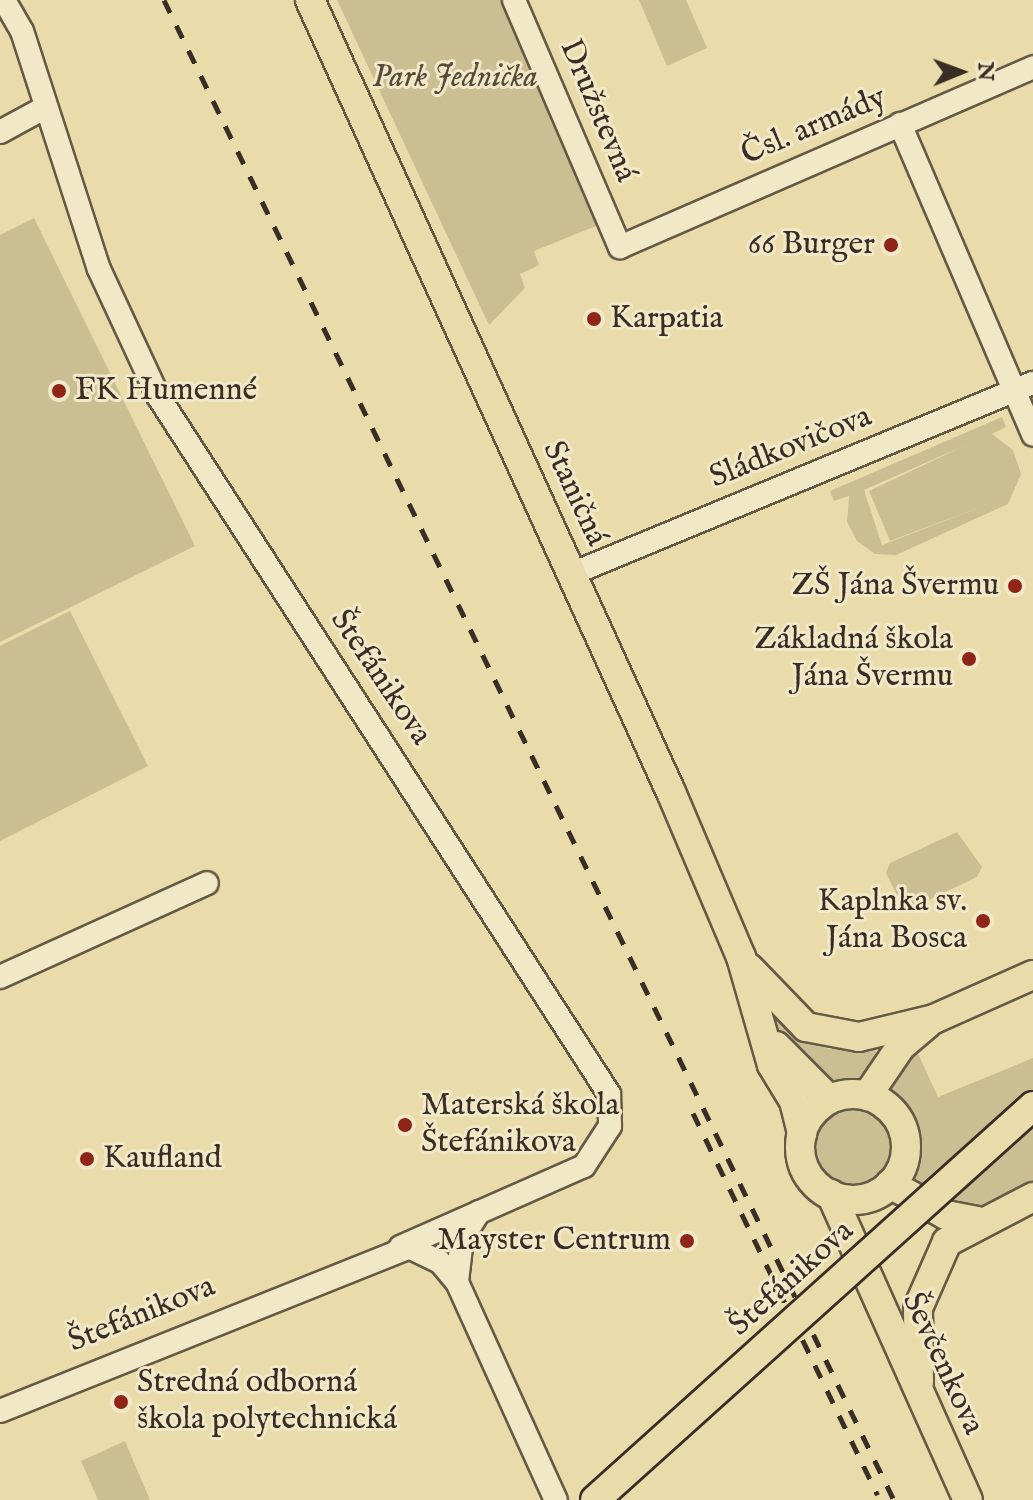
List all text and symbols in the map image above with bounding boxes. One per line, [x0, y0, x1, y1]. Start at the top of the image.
north arrow [921, 32, 1001, 112]
street label: Družstevná [550, 34, 644, 188]
park label: Park Jednička [372, 59, 538, 97]
text: N [971, 62, 999, 81]
street label: Čsl. armády [736, 79, 892, 175]
place label: 66 Burger [748, 226, 875, 264]
marker: 66 Burger [882, 236, 900, 254]
place label: Karpatia [610, 300, 723, 338]
marker: Karpatia [585, 310, 603, 328]
place label: FK Humenné [75, 372, 257, 410]
marker: FK Humenné [50, 382, 68, 400]
street label: Sládkovičova [704, 398, 878, 498]
street label: Staničná [533, 435, 615, 553]
place label: ZŠ Jána Švermu [792, 567, 999, 605]
marker: ZŠ Jána Švermu [1006, 577, 1024, 595]
street label: Štefánikova [321, 603, 439, 753]
place label: Základná škola Jána Švermu [754, 622, 953, 697]
marker: Základná škola Jána Švermu [960, 650, 978, 668]
place label: Kaplnka sv. Jána Bosca [818, 884, 967, 959]
marker: Kaplnka sv. Jána Bosca [974, 912, 992, 930]
place label: Materská škola Štefánikova [421, 1088, 619, 1163]
marker: Materská škola Štefánikova [396, 1116, 414, 1134]
place label: Kaufland [103, 1140, 222, 1178]
marker: Kaufland [78, 1150, 96, 1168]
street label: Štefánikova [722, 1213, 862, 1345]
place label: Mayster Centrum [437, 1222, 671, 1260]
marker: Mayster Centrum [678, 1232, 696, 1250]
street label: Štefánikova [63, 1268, 221, 1362]
street label: Ševčenkova [892, 1287, 992, 1441]
place label: Stredná odborná škola polytechnická [137, 1365, 397, 1440]
marker: Stredná odborná škola polytechnická [112, 1393, 130, 1411]

